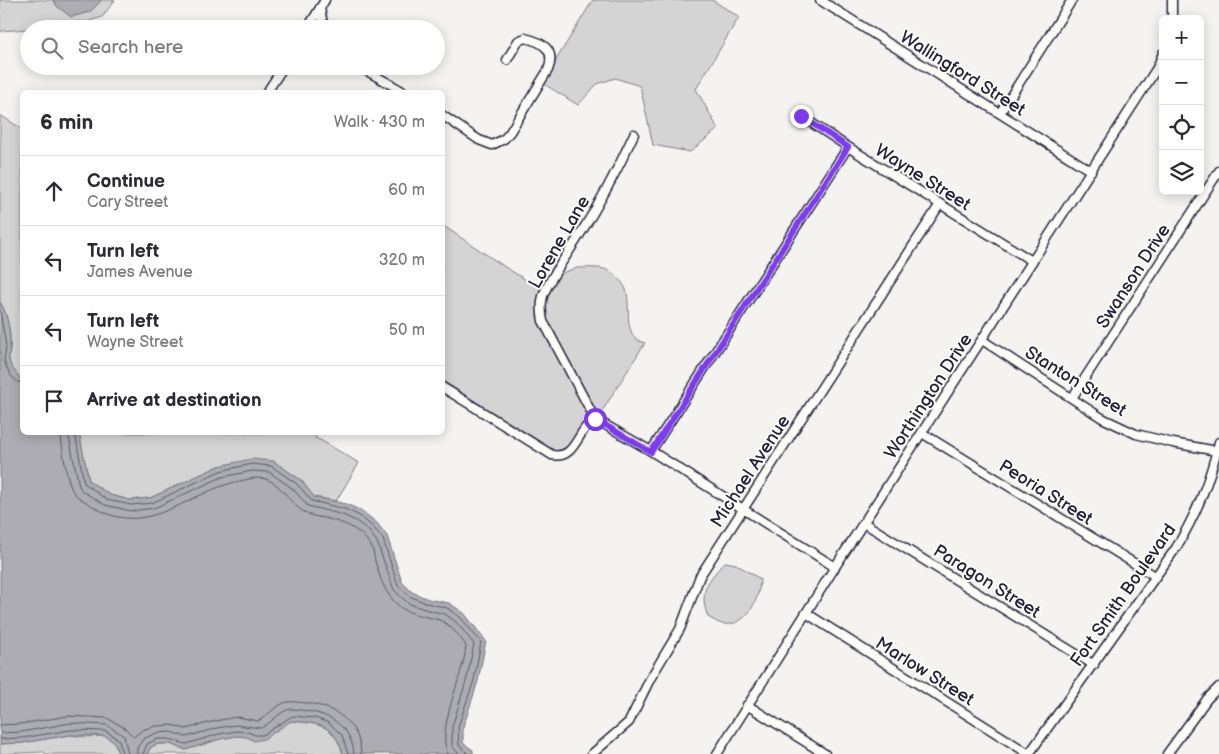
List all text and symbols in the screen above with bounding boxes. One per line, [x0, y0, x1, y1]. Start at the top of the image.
map controls [1159, 15, 1204, 195]
button: + [1159, 15, 1204, 60]
search box [20, 20, 445, 75]
street label: Wallingford Street [896, 26, 1030, 121]
icon: search [38, 34, 66, 62]
text: Search here [78, 36, 183, 59]
button: − [1159, 60, 1204, 105]
route end [790, 105, 813, 128]
button: locate [1159, 105, 1204, 150]
text: 6 min [40, 110, 93, 135]
text: Walk · 430 m [334, 113, 425, 132]
street label: Wayne Street [871, 140, 975, 215]
button: layers [1159, 150, 1204, 195]
text: Continue [87, 170, 165, 193]
icon: ahead [40, 177, 68, 205]
text: 60 m [388, 181, 425, 200]
street label: Lorene Lane [524, 192, 595, 292]
text: Cary Street [87, 193, 168, 212]
street label: Swanson Drive [1092, 220, 1175, 332]
text: Turn left [87, 240, 159, 263]
icon: left [40, 247, 68, 275]
text: 320 m [379, 251, 425, 270]
text: James Avenue [87, 263, 193, 282]
text: Turn left [87, 310, 159, 333]
icon: left [40, 317, 68, 345]
text: 50 m [389, 321, 425, 340]
street label: Worthington Drive [880, 329, 977, 463]
text: Wayne Street [87, 333, 183, 352]
street label: Stanton Street [1021, 342, 1131, 421]
icon: arrive [40, 387, 68, 415]
text: Arrive at destination [87, 389, 262, 412]
route start [584, 408, 607, 431]
street label: Michael Avenue [706, 411, 795, 531]
street label: Peoria Street [995, 455, 1097, 530]
street label: Fort Smith Boulevard [1066, 520, 1181, 671]
street label: Paragon Street [930, 540, 1044, 623]
street label: Marlow Street [872, 633, 978, 710]

